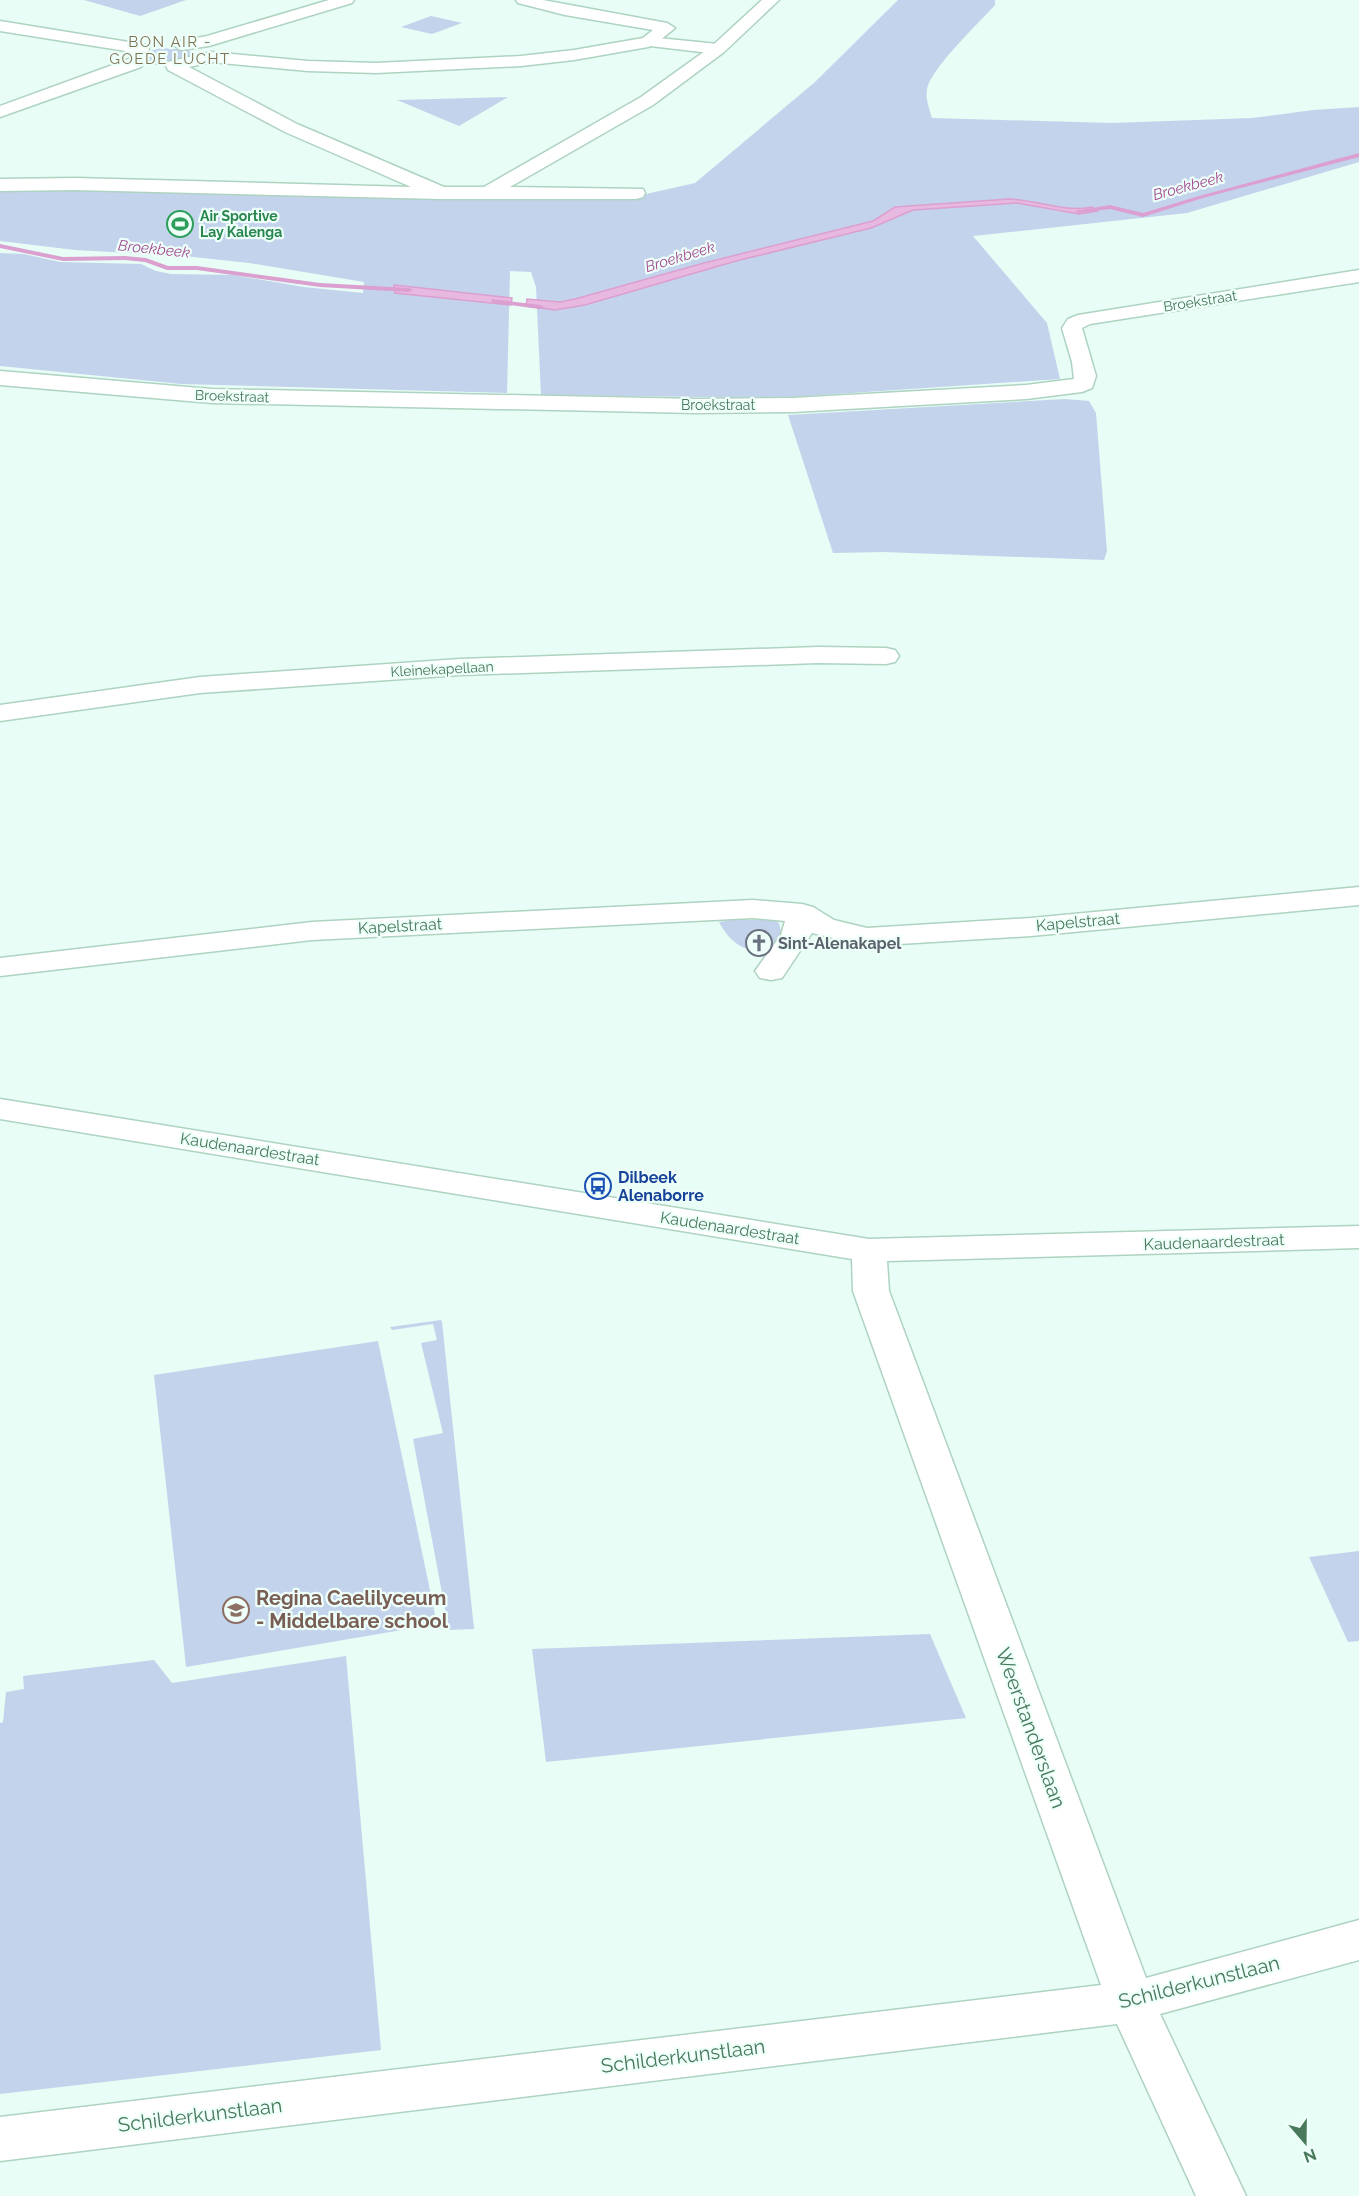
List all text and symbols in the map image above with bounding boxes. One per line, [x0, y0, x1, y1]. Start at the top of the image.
district label: BON AIR - GOEDE LUCHT [109, 33, 231, 68]
water label: Broekbeek [1151, 168, 1225, 204]
place label: Air Sportive Lay Kalenga [200, 208, 282, 240]
sports icon: Air Sportive Lay Kalenga [165, 209, 195, 239]
water label: Broekbeek [117, 236, 191, 262]
water label: Broekbeek [643, 238, 717, 276]
street label: Broekstraat [1162, 287, 1238, 315]
street label: Broekstraat [195, 387, 270, 405]
street label: Broekstraat [681, 397, 755, 413]
street label: Kleinekapellaan [390, 658, 494, 680]
street label: Kapelstraat [1035, 909, 1121, 935]
street label: Kapelstraat [358, 914, 443, 938]
church icon: Sint-Alenakapel [744, 928, 774, 958]
place label: Sint-Alenakapel [778, 934, 902, 953]
street label: Kaudenaardestraat [179, 1129, 322, 1169]
place label: Dilbeek Alenaborre [618, 1168, 704, 1205]
bus stop icon: Dilbeek Alenaborre [583, 1171, 613, 1201]
street label: Kaudenaardestraat [659, 1208, 802, 1248]
street label: Kaudenaardestraat [1143, 1230, 1285, 1254]
place label: Regina Caelilyceum - Middelbare school [256, 1586, 449, 1633]
school or university icon: Regina Caelilyceum - Middelbare school [221, 1595, 251, 1625]
street label: Weerstanderslaan [991, 1645, 1071, 1811]
street label: Schilderkunstlaan [1116, 1950, 1282, 2014]
street label: Schilderkunstlaan [600, 2034, 766, 2078]
street label: Schilderkunstlaan [117, 2093, 283, 2137]
north arrow [1275, 2112, 1335, 2172]
text: N [1301, 2145, 1319, 2167]

